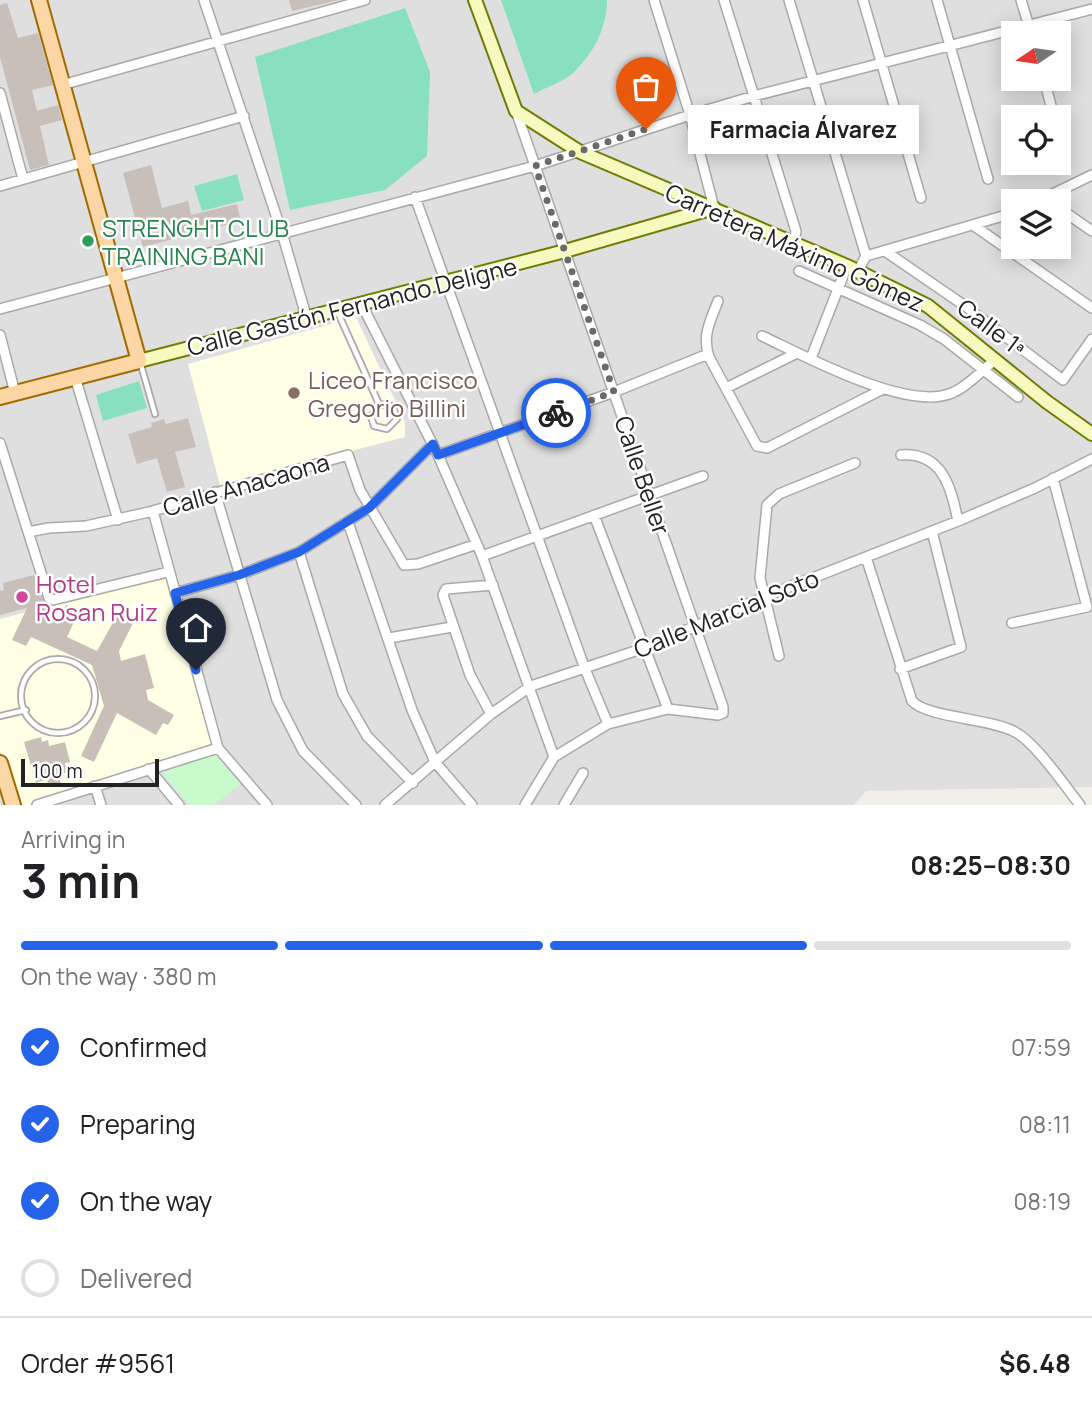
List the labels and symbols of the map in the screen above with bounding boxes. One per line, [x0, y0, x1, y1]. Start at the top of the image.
north arrow [1001, 21, 1071, 91]
pin [616, 57, 676, 129]
callout: Farmacia Álvarez [688, 104, 919, 154]
street label: Carretera Máximo Gómez [660, 175, 930, 319]
place label: STRENGHT CLUB TRAINING BANI [102, 211, 289, 272]
marker: STRENGHT CLUB TRAINING BANI [80, 233, 96, 249]
street label: Calle Gastón Fernando Deligne [184, 249, 520, 363]
street label: Calle 1ª [951, 291, 1033, 363]
place label: Liceo Francisco Gregorio Billini [308, 363, 478, 424]
courier [521, 378, 591, 448]
marker: Liceo Francisco Gregorio Billini [286, 385, 302, 401]
street label: Calle Beller [607, 411, 679, 539]
street label: Calle Anacaona [159, 444, 333, 524]
street label: Calle Marcial Soto [628, 561, 824, 665]
place label: Hotel Rosan Ruiz [36, 567, 158, 628]
marker: Hotel Rosan Ruiz [14, 589, 30, 605]
pin [166, 598, 226, 670]
scale bar [21, 756, 159, 788]

